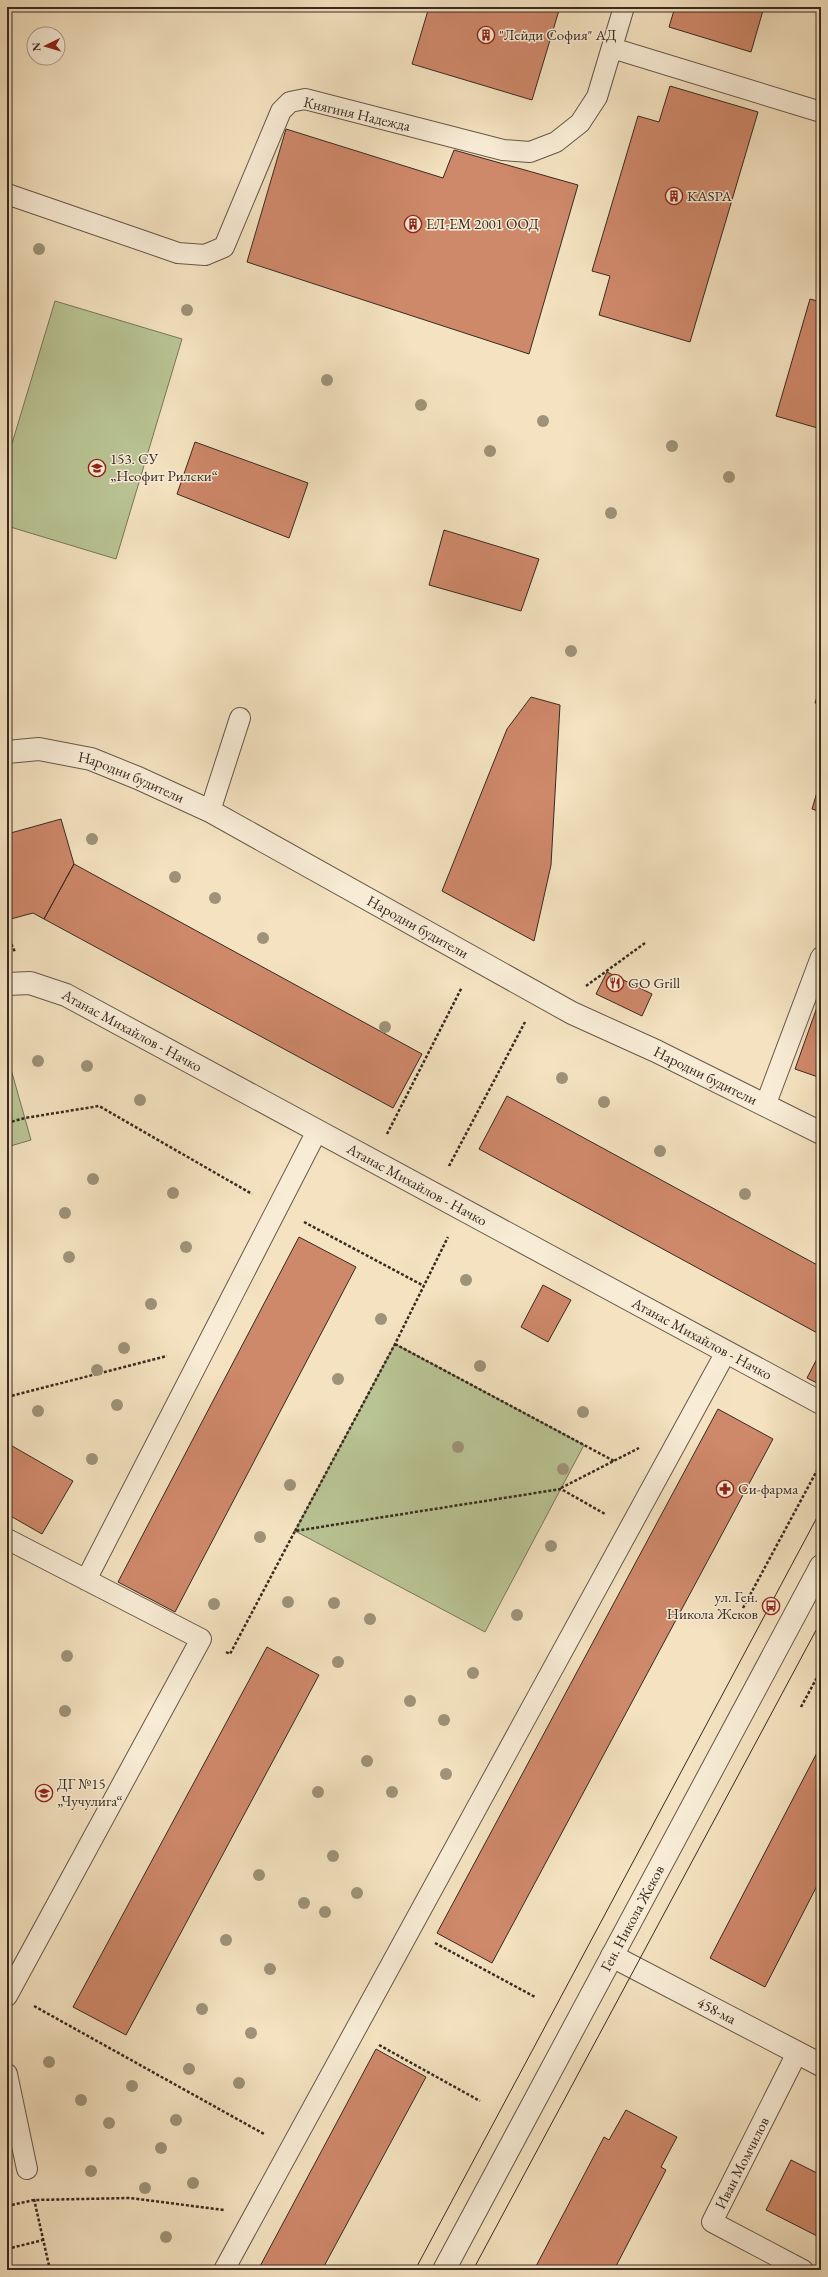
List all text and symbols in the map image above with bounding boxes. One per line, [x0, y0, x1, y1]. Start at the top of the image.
building icon: "Лейди София" АД [476, 25, 496, 45]
place label: "Лейди София" АД [499, 25, 617, 44]
north arrow [26, 26, 66, 66]
text: N [29, 42, 43, 52]
street label: Княгиня Надежда [302, 92, 412, 135]
building icon: KASPA [664, 186, 684, 206]
place label: KASPA [687, 186, 733, 205]
building icon: ЕЛ-ЕМ 2001 ООД [403, 214, 423, 234]
place label: ЕЛ-ЕМ 2001 ООД [426, 214, 539, 233]
place label: 153. СУ „Неофит Рилски“ [110, 449, 218, 485]
school or university icon: 153. СУ „Неофит Рилски“ [87, 458, 107, 478]
street label: Народни будители [77, 747, 188, 807]
street label: Народни будители [364, 891, 472, 963]
restaurant icon: GO Grill [605, 973, 625, 993]
place label: GO Grill [628, 973, 681, 992]
street label: Атанас Михайлов - Начко [58, 984, 206, 1076]
street label: Народни будители [651, 1041, 761, 1109]
street label: Атанас Михайлов - Начко [343, 1138, 491, 1230]
street label: Атанас Михайлов - Начко [628, 1292, 776, 1384]
pharmacy icon: Си-фарма [715, 1479, 735, 1499]
place label: Си-фарма [738, 1479, 798, 1498]
place label: ул. Ген. Никола Жеков [667, 1587, 758, 1623]
bus stop icon: ул. Ген. Никола Жеков [761, 1596, 781, 1616]
place label: ДГ №15 „Чучулига“ [57, 1774, 123, 1810]
school or university icon: ДГ №15 „Чучулига“ [34, 1783, 54, 1803]
street label: Ген. Никола Жеков [596, 1862, 668, 1974]
street label: 458-ма [694, 1992, 739, 2028]
street label: Иван Момчилов [710, 2114, 773, 2212]

